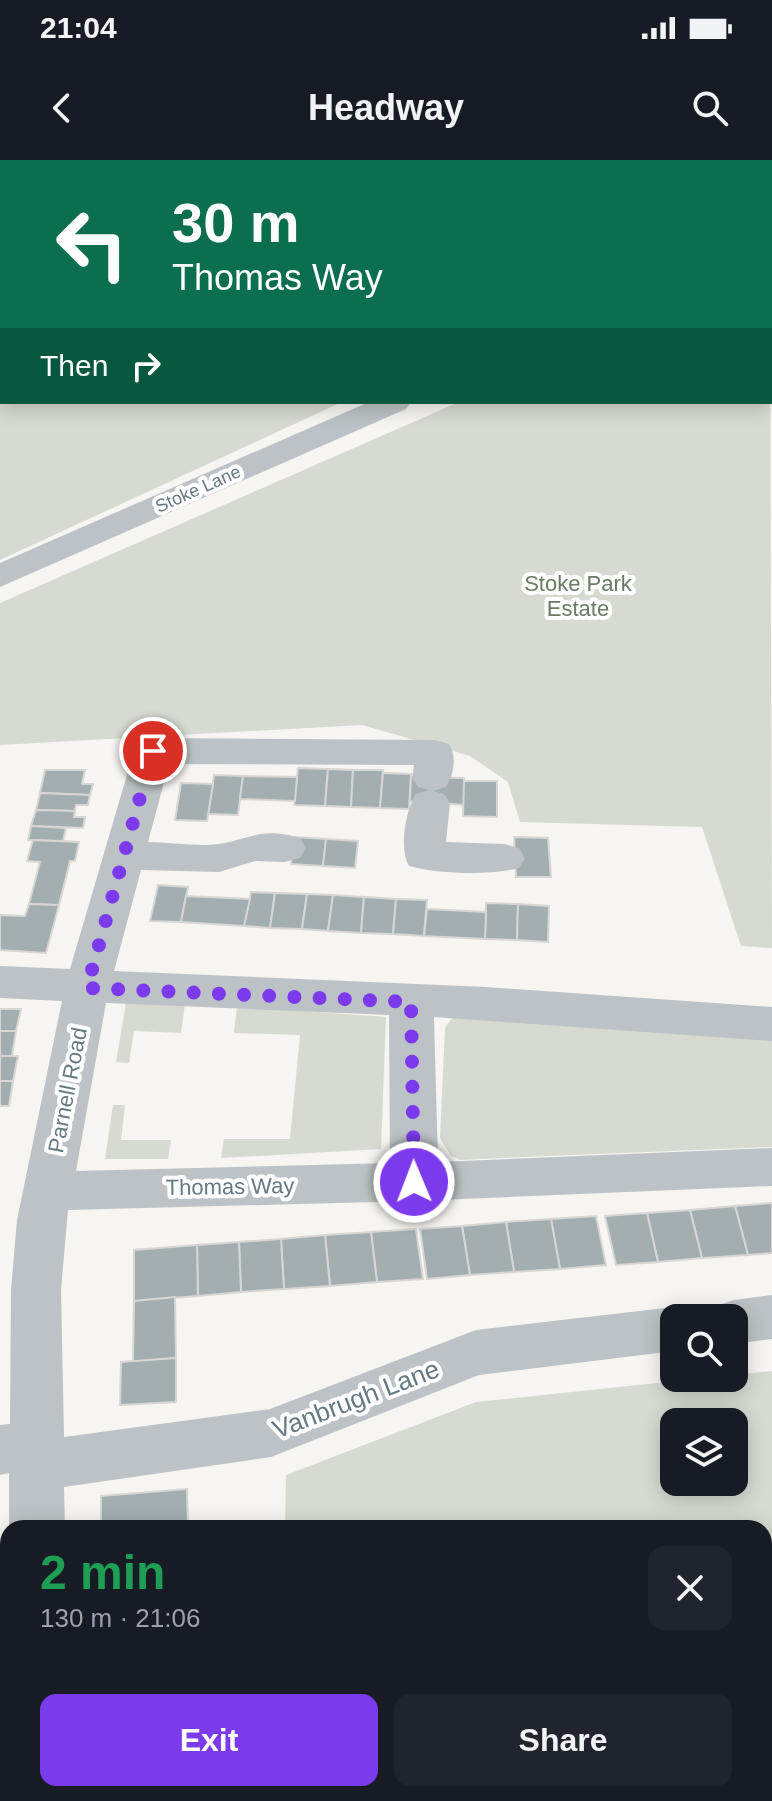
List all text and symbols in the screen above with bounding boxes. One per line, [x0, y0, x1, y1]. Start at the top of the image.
text: 21:04 [40, 11, 117, 44]
icon: back [40, 86, 84, 130]
icon: search [688, 86, 732, 130]
text: Headway [308, 87, 464, 128]
text: 30 m [172, 191, 300, 254]
icon: left [40, 192, 144, 296]
text: Thomas Way [172, 257, 383, 298]
icon: right [124, 344, 168, 388]
text: Then [40, 349, 108, 382]
street label: Stoke Lane [152, 461, 244, 517]
park label: Stoke Park Estate [524, 571, 633, 621]
pin [119, 717, 187, 785]
icon: arrive [131, 729, 175, 773]
street label: Parnell Road [43, 1025, 92, 1155]
position arrow [372, 1140, 456, 1224]
street label: Thomas Way [165, 1173, 295, 1200]
map controls [660, 1304, 748, 1496]
button: search [660, 1304, 748, 1392]
street label: Vanbrugh Lane [269, 1353, 443, 1445]
button: layers [660, 1408, 748, 1496]
text: 2 min [40, 1546, 165, 1599]
button: close [648, 1546, 732, 1630]
text: 130 m · 21:06 [40, 1603, 200, 1633]
button: Exit [40, 1694, 378, 1786]
button: Share [394, 1694, 732, 1786]

